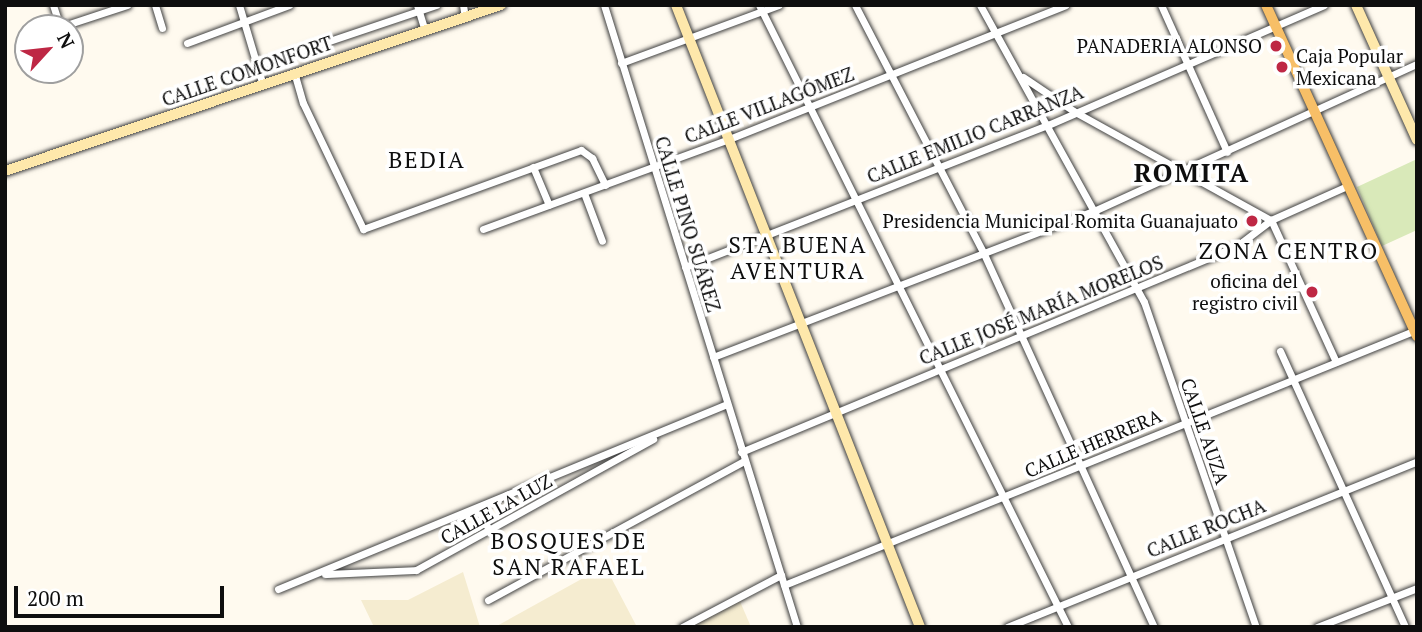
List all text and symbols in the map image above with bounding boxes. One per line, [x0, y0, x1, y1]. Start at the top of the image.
north arrow [14, 14, 84, 84]
text: N [52, 28, 81, 52]
street label: CALLE COMONFORT [159, 31, 335, 111]
place label: PANADERIA ALONSO [1076, 35, 1262, 57]
marker: PANADERIA ALONSO [1268, 38, 1284, 54]
place label: Caja Popular Mexicana [1296, 45, 1403, 89]
marker: Caja Popular Mexicana [1274, 59, 1290, 75]
street label: CALLE VILLAGÓMEZ [681, 62, 857, 148]
street label: CALLE EMILIO CARRANZA [863, 80, 1087, 188]
street label: CALLE PINO SUÁREZ [650, 133, 726, 315]
district label: BEDIA [389, 146, 465, 174]
district label: ROMITA [1134, 157, 1250, 189]
place label: Presidencia Municipal Romita Guanajuato [882, 210, 1238, 232]
marker: Presidencia Municipal Romita Guanajuato [1244, 213, 1260, 229]
district label: STA BUENA AVENTURA [729, 231, 867, 285]
district label: ZONA CENTRO [1200, 237, 1378, 265]
street label: CALLE JOSÉ MARÍA MORELOS [916, 250, 1166, 370]
place label: oficina del registro civil [1192, 270, 1298, 314]
marker: oficina del registro civil [1304, 284, 1320, 300]
street label: CALLE AUZA [1176, 375, 1234, 487]
street label: CALLE HERRERA [1021, 404, 1165, 482]
street label: CALLE LA LUZ [436, 469, 556, 549]
street label: CALLE ROCHA [1143, 494, 1269, 562]
district label: BOSQUES DE SAN RAFAEL [492, 527, 646, 581]
scale bar [18, 572, 228, 616]
text: 200 m [27, 584, 84, 612]

